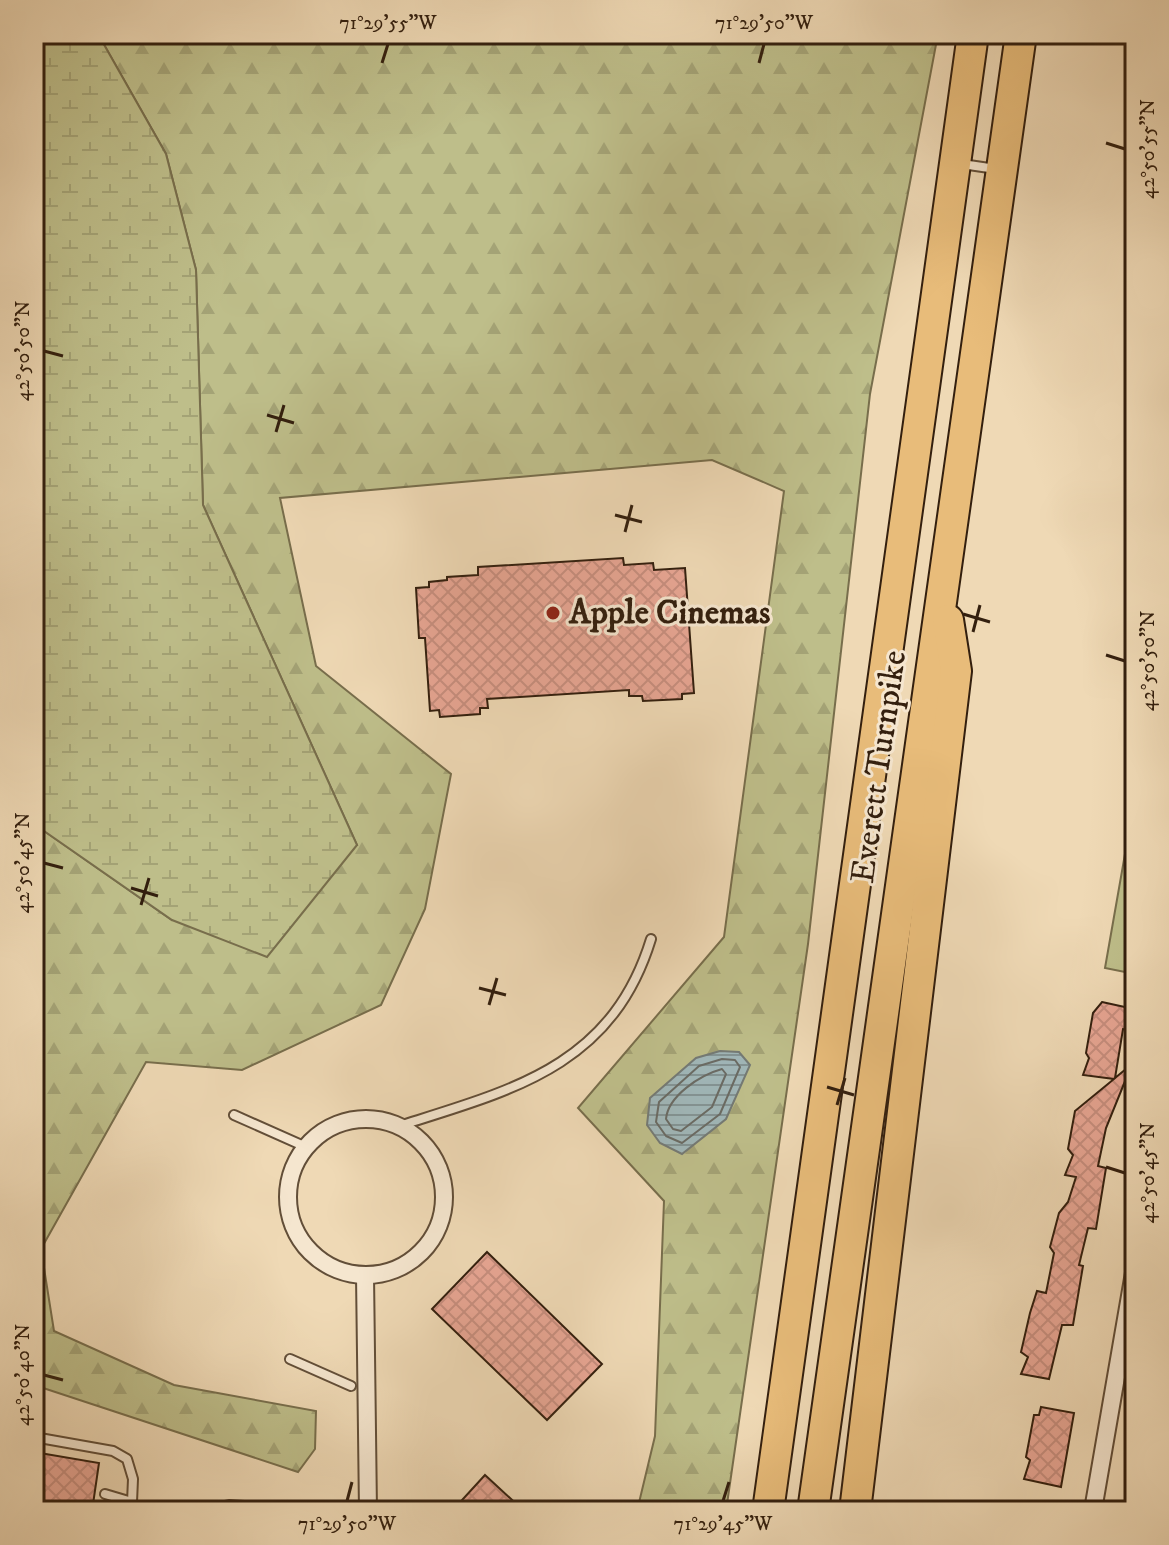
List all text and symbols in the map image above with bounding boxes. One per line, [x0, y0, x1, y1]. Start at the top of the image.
text: 71°29'55"W [339, 11, 437, 36]
text: 71°29'50"W [715, 11, 814, 36]
text: 42°50'55"N [1136, 99, 1161, 199]
text: 42°50'50"N [11, 301, 36, 401]
place label: Apple Cinemas [568, 592, 770, 634]
marker: Apple Cinemas [544, 604, 562, 622]
text: 42°50'50"N [1136, 611, 1161, 711]
street label: Everett Turnpike [842, 648, 916, 886]
text: 42°50'45"N [11, 812, 36, 914]
text: 42°50'45"N [1136, 1122, 1161, 1224]
text: 42°50'40"N [11, 1324, 36, 1426]
text: 71°29'50"W [298, 1512, 397, 1537]
text: 71°29'45"W [674, 1512, 773, 1537]

